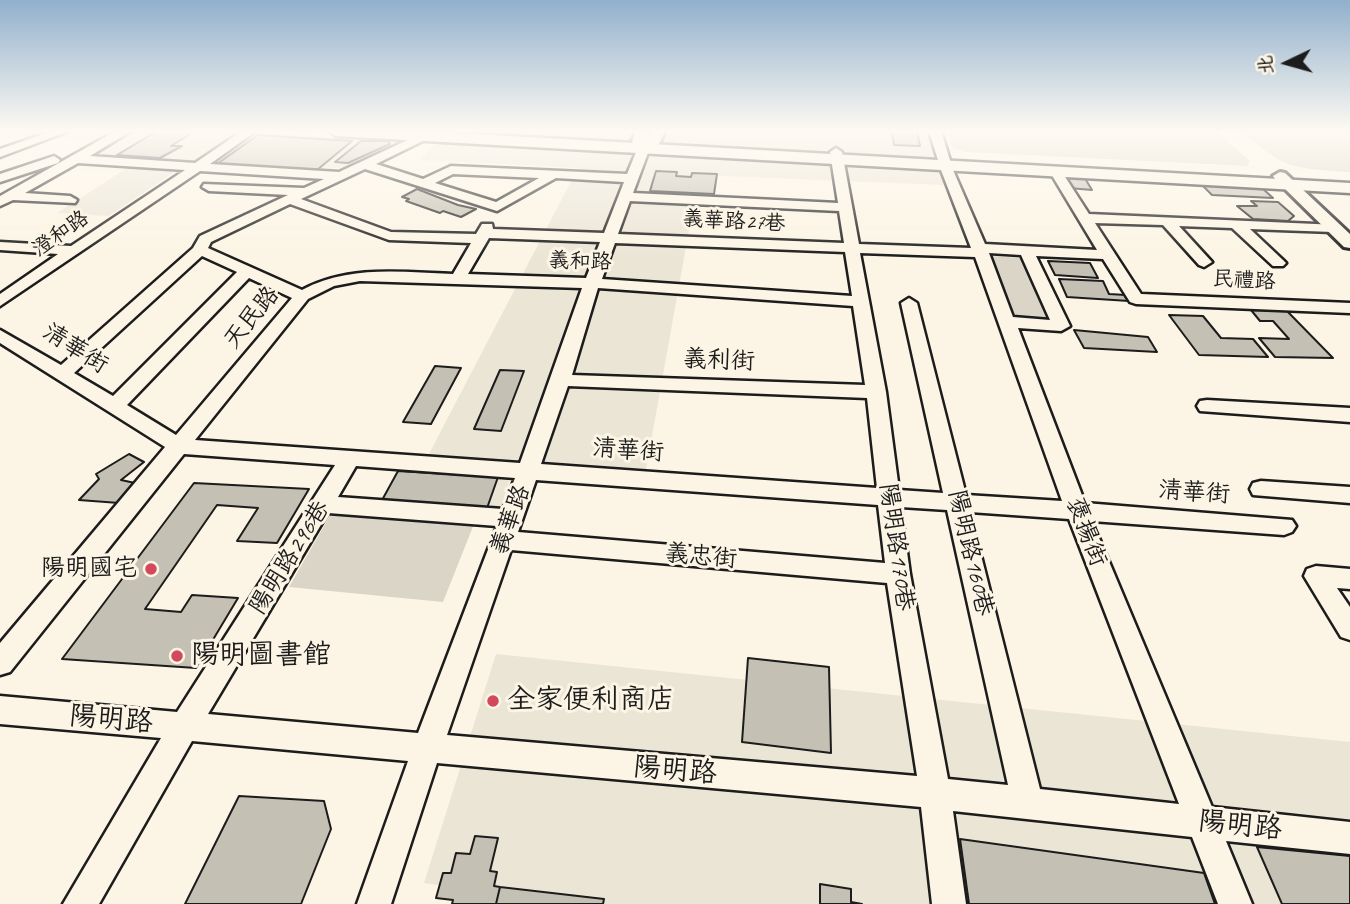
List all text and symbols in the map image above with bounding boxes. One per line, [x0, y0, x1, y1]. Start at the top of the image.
north arrow [1252, 28, 1322, 98]
text: 北 [1253, 54, 1279, 75]
street label: 澄和路 [28, 206, 94, 262]
street label: 義華路27巷 [682, 207, 786, 237]
street label: 義和路 [548, 248, 612, 276]
street label: 民禮路 [1212, 267, 1276, 295]
street label: 天民路 [218, 281, 286, 355]
street label: 清華街 [37, 318, 113, 380]
street label: 義利街 [683, 345, 755, 377]
street label: 清華街 [591, 434, 665, 468]
street label: 清華街 [1157, 476, 1231, 510]
street label: 義華路 [485, 481, 537, 559]
street label: 陽明路170巷 [873, 481, 919, 613]
street label: 陽明路160巷 [942, 487, 998, 619]
street label: 褒揚街 [1060, 493, 1112, 571]
street label: 陽明路296巷 [244, 496, 336, 620]
street label: 義忠街 [664, 540, 738, 574]
place label: 陽明國宅 [41, 555, 137, 583]
marker: 陽明國宅 [143, 561, 159, 577]
place label: 陽明圖書館 [191, 639, 331, 673]
marker: 陽明圖書館 [169, 648, 185, 664]
place label: 全家便利商店 [507, 684, 675, 718]
marker: 全家便利商店 [485, 693, 501, 709]
street label: 陽明路 [68, 700, 154, 740]
street label: 陽明路 [632, 751, 718, 791]
street label: 陽明路 [1196, 805, 1284, 847]

